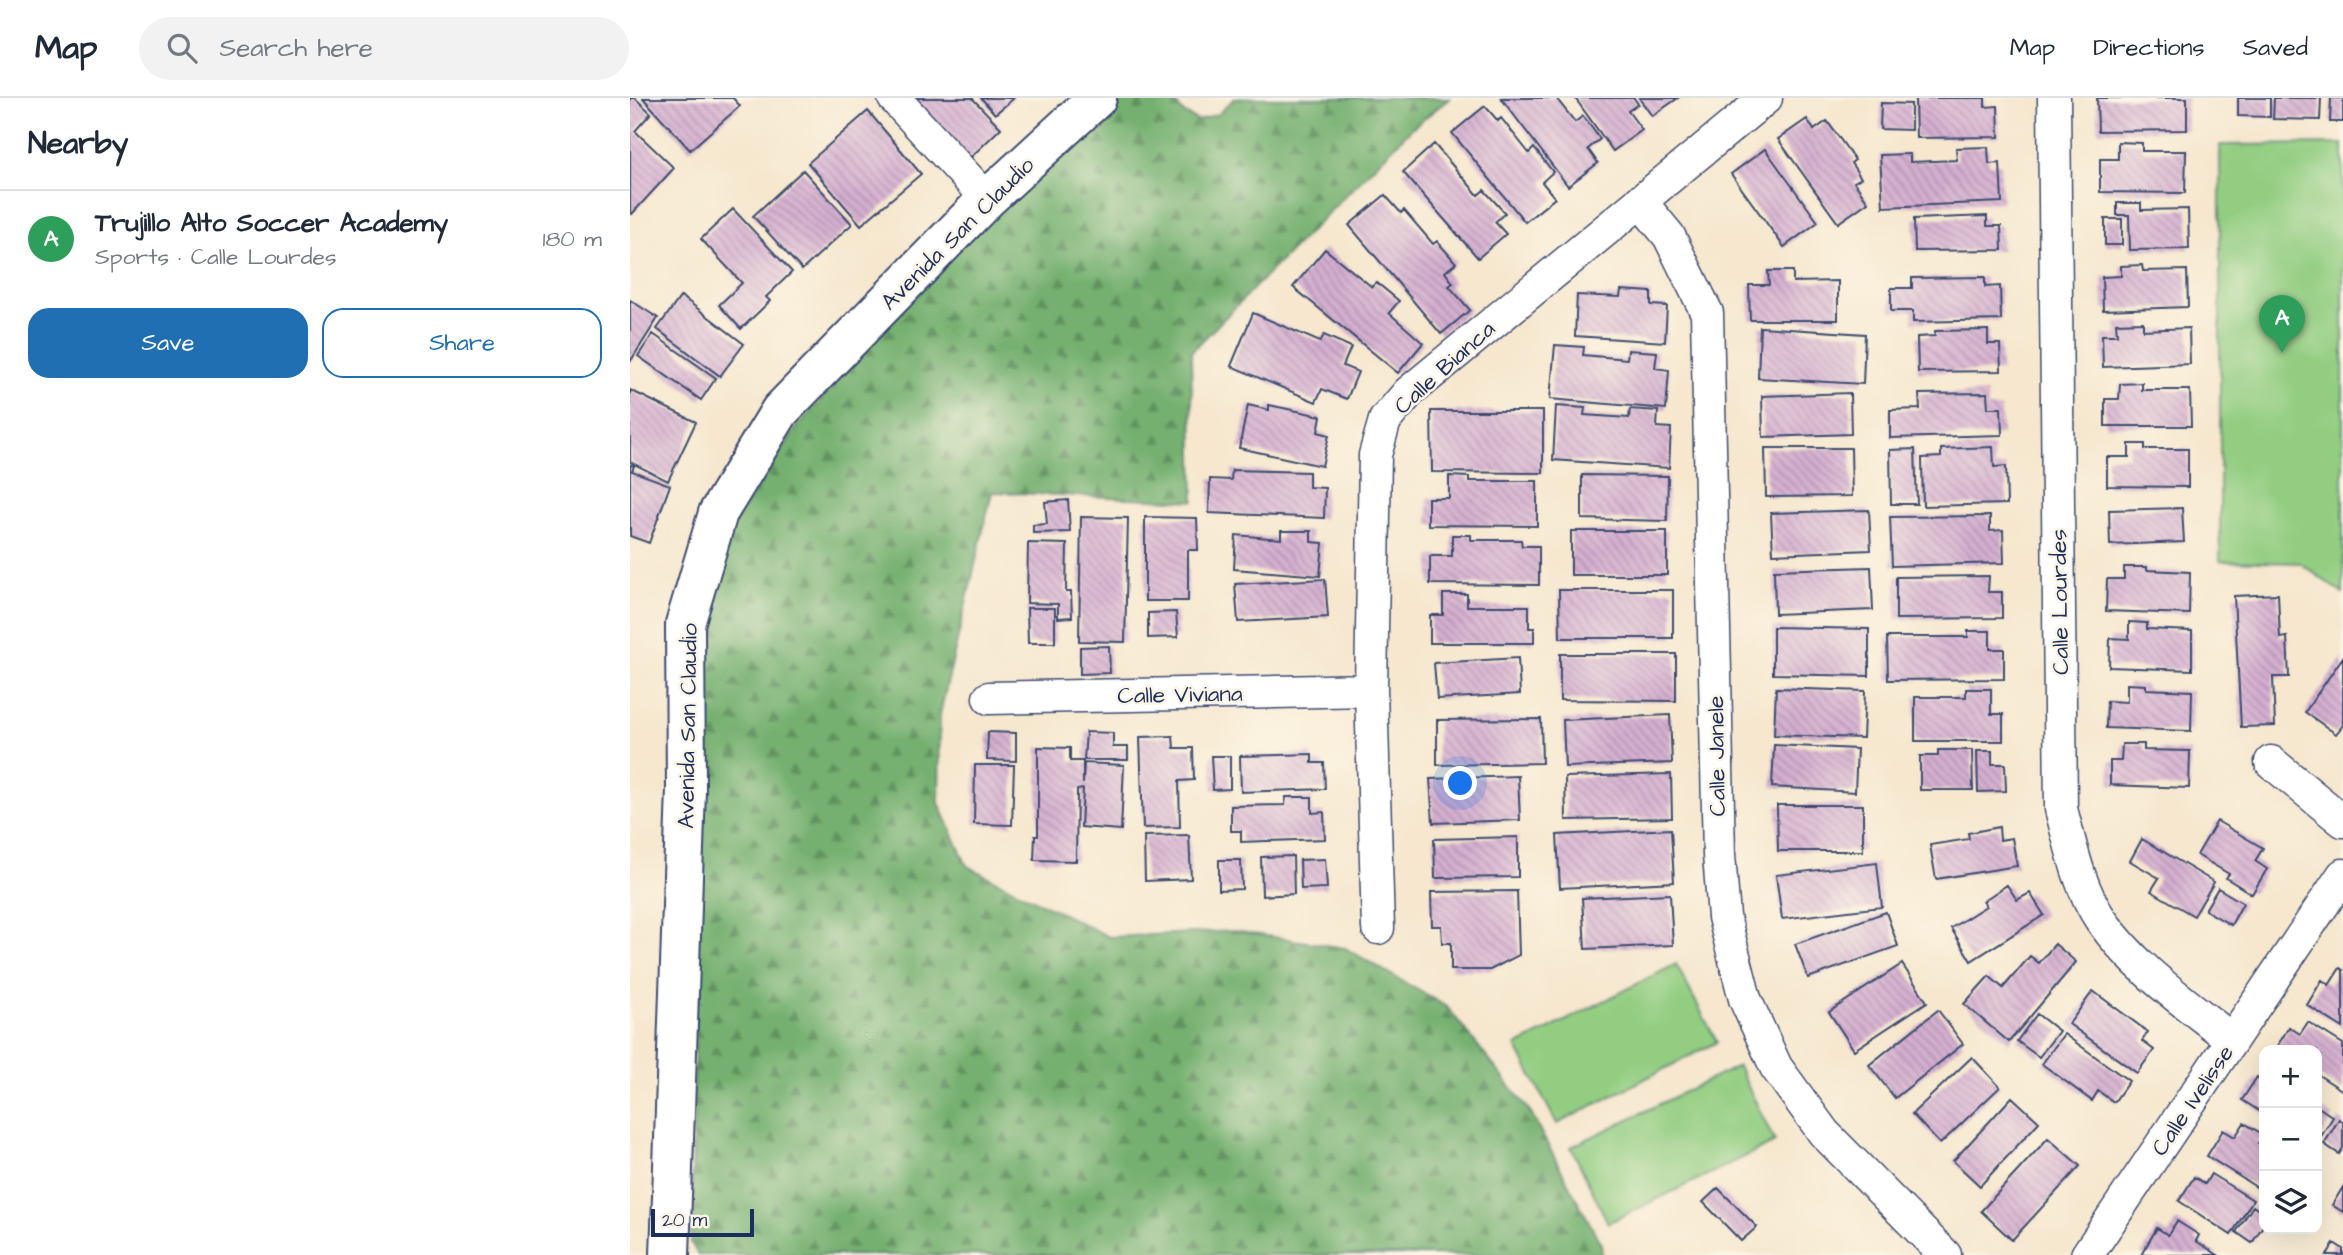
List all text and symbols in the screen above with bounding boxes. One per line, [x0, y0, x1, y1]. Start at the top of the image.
search box [139, 17, 629, 80]
text: Map [35, 25, 97, 71]
icon: search [163, 29, 201, 67]
text: Search here [219, 30, 373, 66]
text: Map [2010, 31, 2055, 65]
text: Directions [2093, 31, 2205, 65]
text: Saved [2243, 31, 2308, 65]
text: Nearby [28, 123, 128, 165]
street label: Avenida San Claudio [874, 150, 1042, 318]
text: Trujillo Alto Soccer Academy [95, 205, 448, 241]
text: A [44, 223, 58, 255]
text: 180 m [543, 223, 602, 255]
text: Sports · Calle Lourdes [95, 241, 337, 273]
pin: A [2259, 295, 2305, 353]
button: Save [28, 308, 308, 378]
button: Share [322, 308, 602, 378]
street label: Calle Bianca [1387, 313, 1502, 422]
street label: Calle Lourdes [2043, 529, 2077, 675]
street label: Avenida San Claudio [670, 623, 706, 829]
street label: Calle Viviana [1117, 678, 1243, 712]
street label: Calle Janele [1700, 695, 1734, 817]
your location [1443, 766, 1477, 800]
street label: Calle Ivelisse [2144, 1039, 2242, 1162]
map controls [2259, 1045, 2322, 1234]
button: + [2259, 1045, 2322, 1108]
button: − [2259, 1108, 2322, 1171]
button: layers [2259, 1171, 2322, 1234]
scale bar [651, 1206, 754, 1238]
text: 20 m [662, 1207, 707, 1234]

